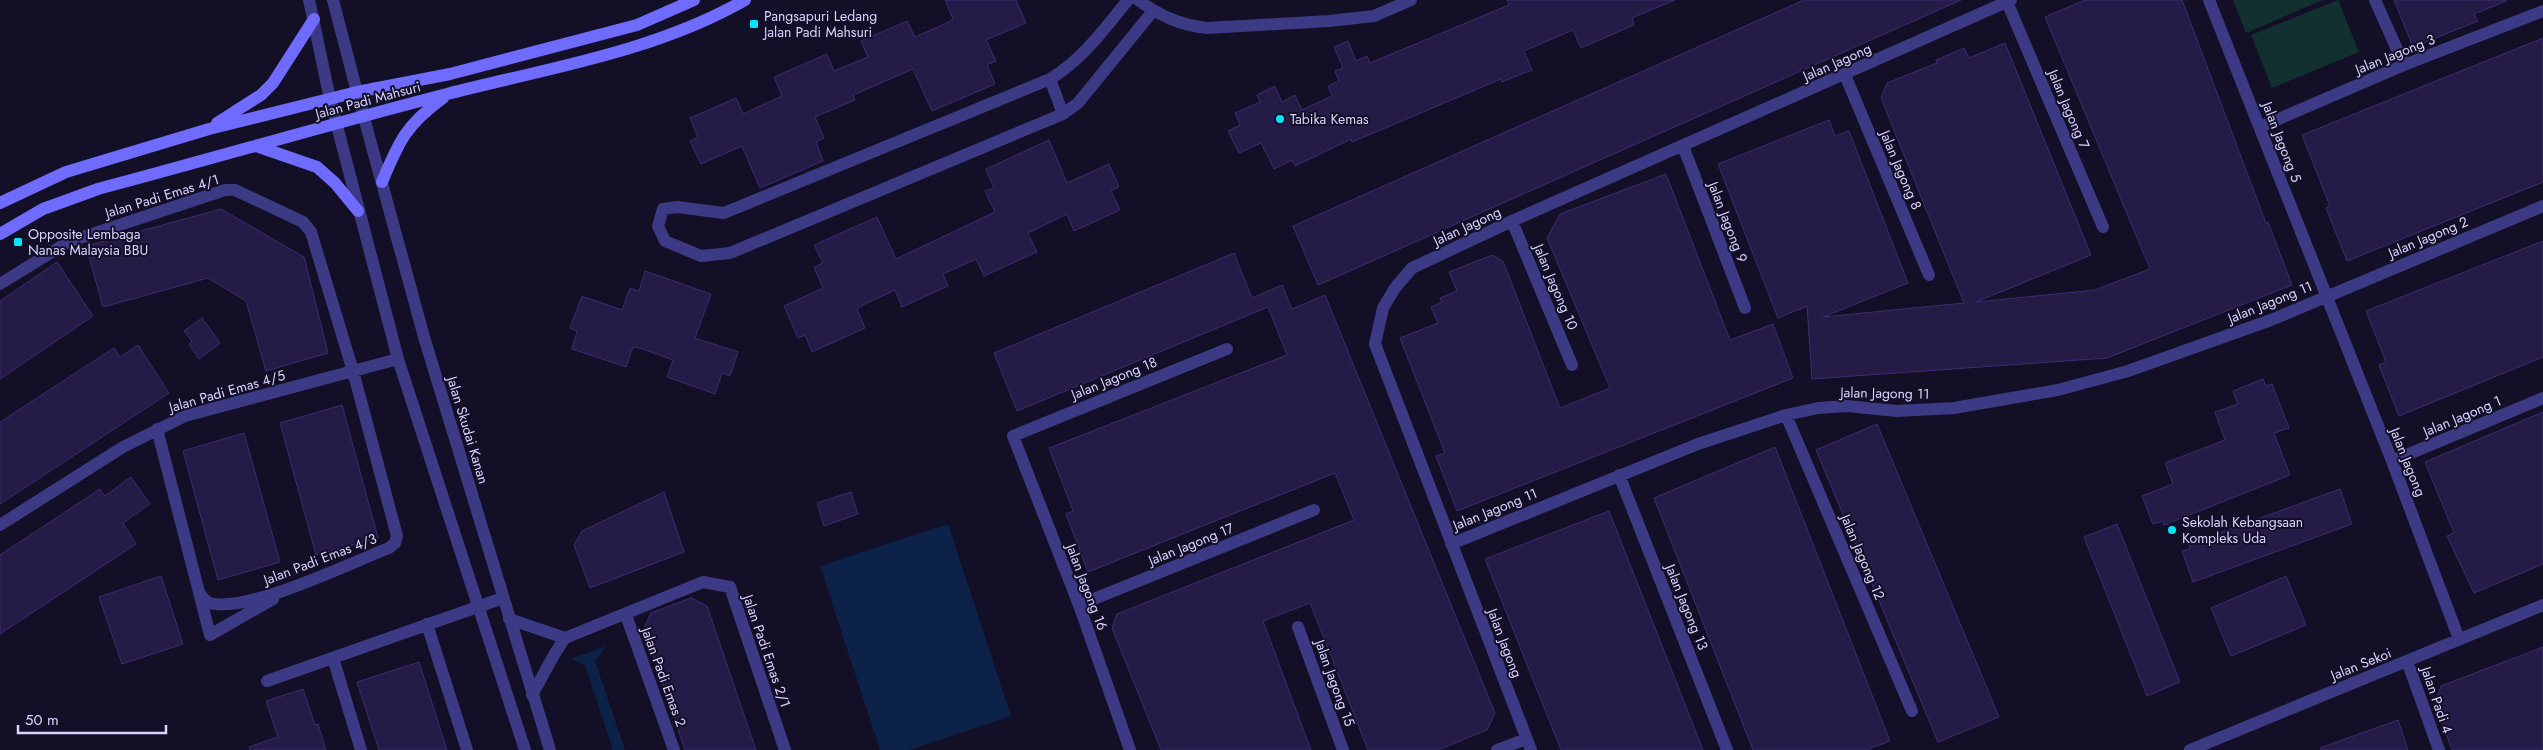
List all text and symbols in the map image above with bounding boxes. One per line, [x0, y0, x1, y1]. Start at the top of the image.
place label: Pangsapuri Ledang Jalan Padi Mahsuri [762, 6, 877, 42]
marker: Pangsapuri Ledang Jalan Padi Mahsuri [748, 18, 760, 30]
street label: Jalan Jagong 3 [2350, 29, 2438, 80]
street label: Jalan Jagong [1798, 38, 1874, 87]
street label: Jalan Jagong 7 [2043, 64, 2095, 152]
street label: Jalan Padi Mahsuri [311, 76, 423, 124]
street label: Jalan Jagong 5 [2257, 97, 2307, 185]
place label: Tabika Kemas [1290, 109, 1369, 129]
marker: Tabika Kemas [1274, 113, 1286, 125]
street label: Jalan Jagong 8 [1875, 125, 1927, 213]
street label: Jalan Padi Emas 4/1 [101, 169, 221, 223]
street label: Jalan Jagong 9 [1703, 177, 1753, 265]
street label: Jalan Jagong [1428, 202, 1504, 251]
street label: Jalan Jagong 2 [2383, 211, 2471, 264]
place label: Opposite Lembaga Nanas Malaysia BBU [28, 224, 148, 260]
marker: Opposite Lembaga Nanas Malaysia BBU [12, 236, 24, 248]
street label: Jalan Jagong 10 [1528, 239, 1583, 333]
street label: Jalan Jagong 11 [2223, 276, 2315, 329]
street label: Jalan Jagong 18 [1066, 352, 1160, 405]
street label: Jalan Padi Emas 4/5 [165, 365, 287, 418]
street label: Jalan Skudai Kanan [442, 372, 494, 486]
street label: Jalan Jagong 11 [1838, 382, 1930, 404]
street label: Jalan Jagong 1 [2418, 391, 2504, 442]
street label: Jalan Jagong [2384, 423, 2431, 499]
street label: Jalan Jagong 11 [1448, 483, 1540, 536]
street label: Jalan Jagong 12 [1835, 509, 1890, 603]
place label: Sekolah Kebangsaan Kompleks Uda [2182, 512, 2303, 548]
street label: Jalan Jagong 17 [1143, 518, 1237, 571]
marker: Sekolah Kebangsaan Kompleks Uda [2166, 524, 2178, 536]
street label: Jalan Padi Emas 4/3 [259, 528, 380, 590]
street label: Jalan Jagong 16 [1061, 539, 1113, 633]
street label: Jalan Jagong 13 [1660, 559, 1713, 653]
street label: Jalan Padi Emas 2/1 [738, 590, 796, 710]
street label: Jalan Jagong [1482, 604, 1527, 680]
street label: Jalan Padi Emas 2 [636, 623, 691, 730]
street label: Jalan Jagong 15 [1309, 635, 1360, 729]
street label: Jalan Sekoi [2326, 643, 2394, 686]
street label: Jalan Padi 4 [2416, 662, 2458, 736]
scale bar [18, 702, 165, 734]
text: 50 m [25, 709, 59, 731]

